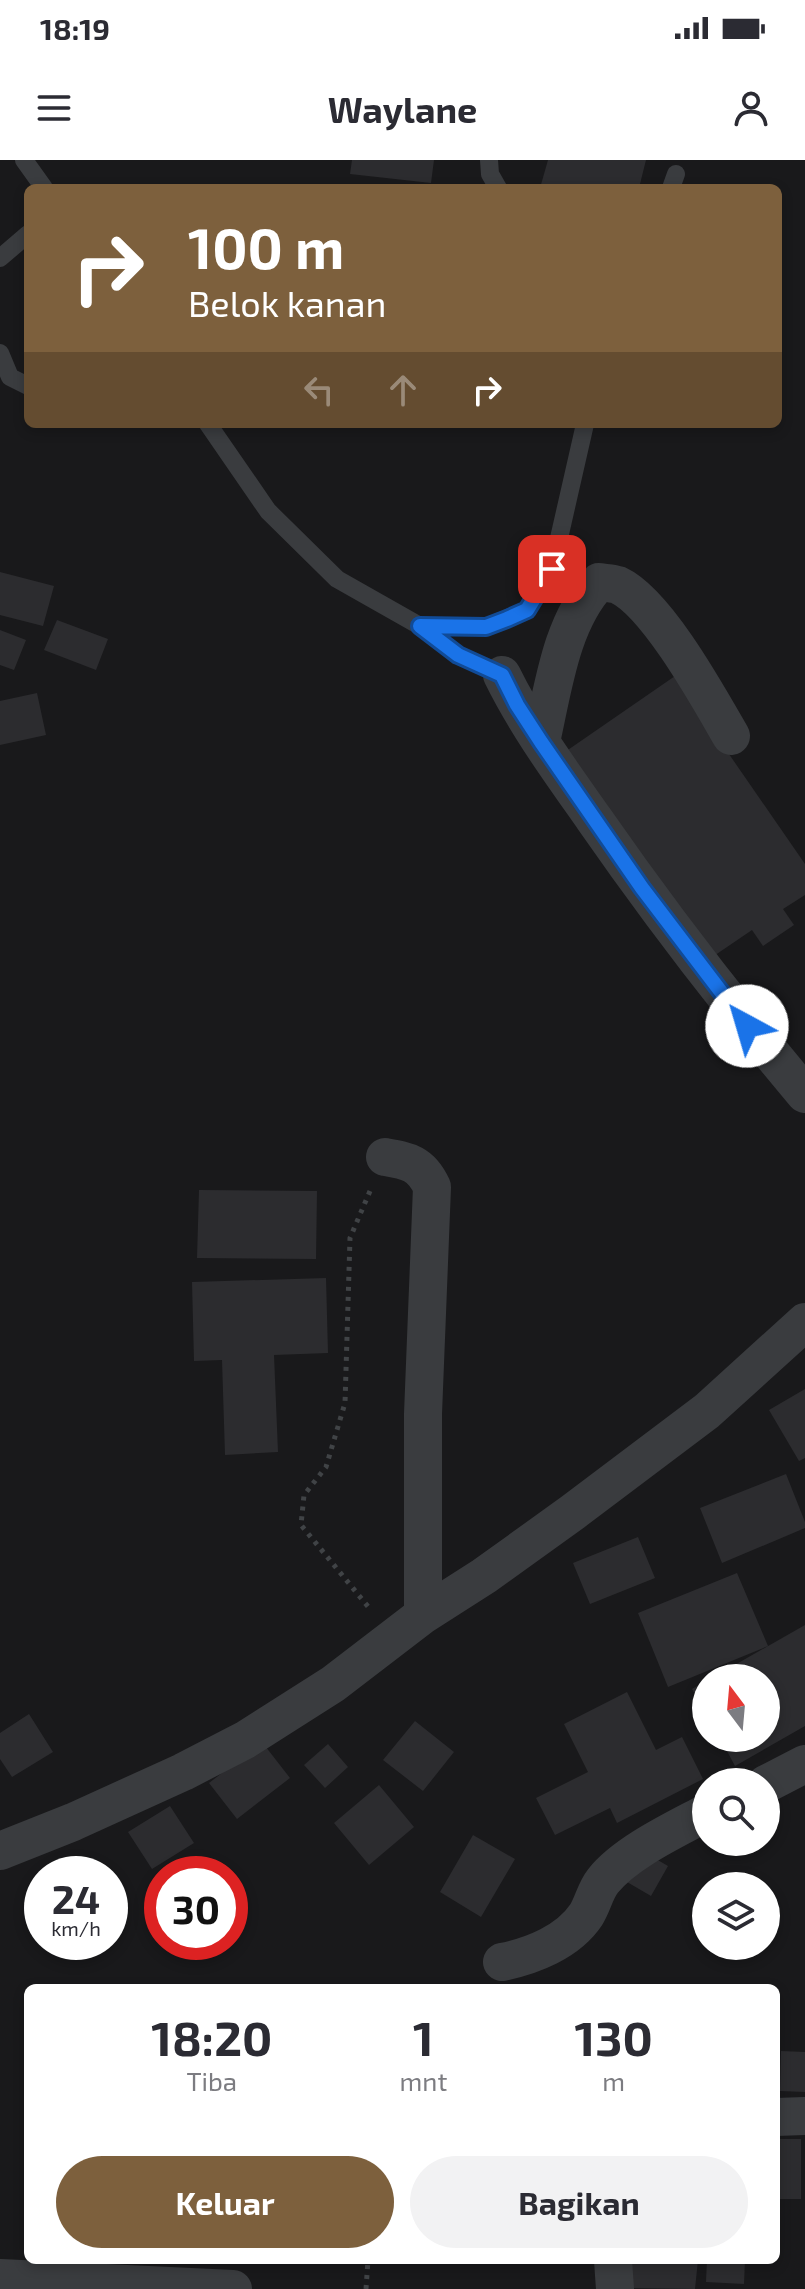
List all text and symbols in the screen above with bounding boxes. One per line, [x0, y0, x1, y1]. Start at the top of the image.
text: 18:19 [40, 10, 110, 46]
icon: menu [32, 86, 76, 130]
icon: person [729, 86, 773, 130]
text: Waylane [328, 87, 477, 130]
text: 100 m [188, 213, 344, 280]
icon: right [56, 216, 160, 320]
text: Belok kanan [188, 281, 386, 324]
icon: left [297, 368, 341, 412]
icon: ahead [381, 368, 425, 412]
icon: right [465, 368, 509, 412]
pin [518, 535, 586, 603]
icon: arrive [530, 547, 574, 591]
position arrow [705, 984, 789, 1068]
north arrow [692, 1664, 780, 1752]
map controls [692, 1664, 780, 1960]
button: search [692, 1768, 780, 1856]
speed limit sign: 30 [144, 1856, 248, 1960]
button: layers [692, 1872, 780, 1960]
text: 24 [52, 1874, 100, 1922]
text: km/h [51, 1916, 101, 1940]
text: 18:20 [151, 2008, 272, 2066]
text: 1 [413, 2008, 434, 2066]
text: 130 [575, 2008, 653, 2066]
text: Tiba [186, 2065, 237, 2096]
text: mnt [400, 2065, 447, 2096]
text: m [602, 2065, 625, 2096]
button: Keluar [56, 2156, 394, 2248]
button: Bagikan [410, 2156, 748, 2248]

